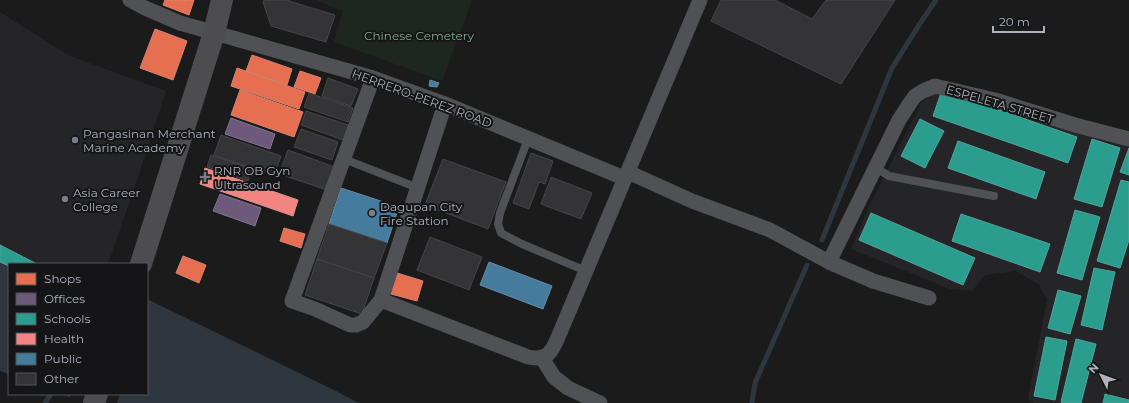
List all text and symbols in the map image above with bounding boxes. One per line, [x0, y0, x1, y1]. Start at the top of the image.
scale bar [993, 8, 1044, 34]
text: 20 m [999, 14, 1030, 29]
park label: Chinese Cemetery [364, 28, 475, 43]
street label: HERRERO-PEREZ ROAD [350, 66, 494, 130]
street label: ESPELETA STREET [945, 81, 1056, 127]
place label: Pangasinan Merchant Marine Academy [83, 126, 216, 155]
marker: Pangasinan Merchant Marine Academy [70, 135, 80, 145]
place label: RNR OB Gyn Ultrasound [214, 163, 290, 192]
marker: RNR OB Gyn Ultrasound [199, 171, 211, 183]
place label: Asia Career College [73, 185, 141, 214]
marker: Asia Career College [60, 194, 70, 204]
place label: Dagupan City Fire Station [380, 199, 463, 228]
marker: Dagupan City Fire Station [367, 208, 377, 218]
legend [8, 263, 148, 395]
text: Shops [44, 271, 81, 286]
text: Offices [44, 291, 85, 306]
text: Schools [44, 311, 90, 326]
text: Health [44, 331, 84, 346]
text: Public [44, 351, 82, 366]
north arrow [1081, 355, 1121, 395]
text: N [1085, 360, 1102, 376]
text: Other [44, 371, 79, 386]

